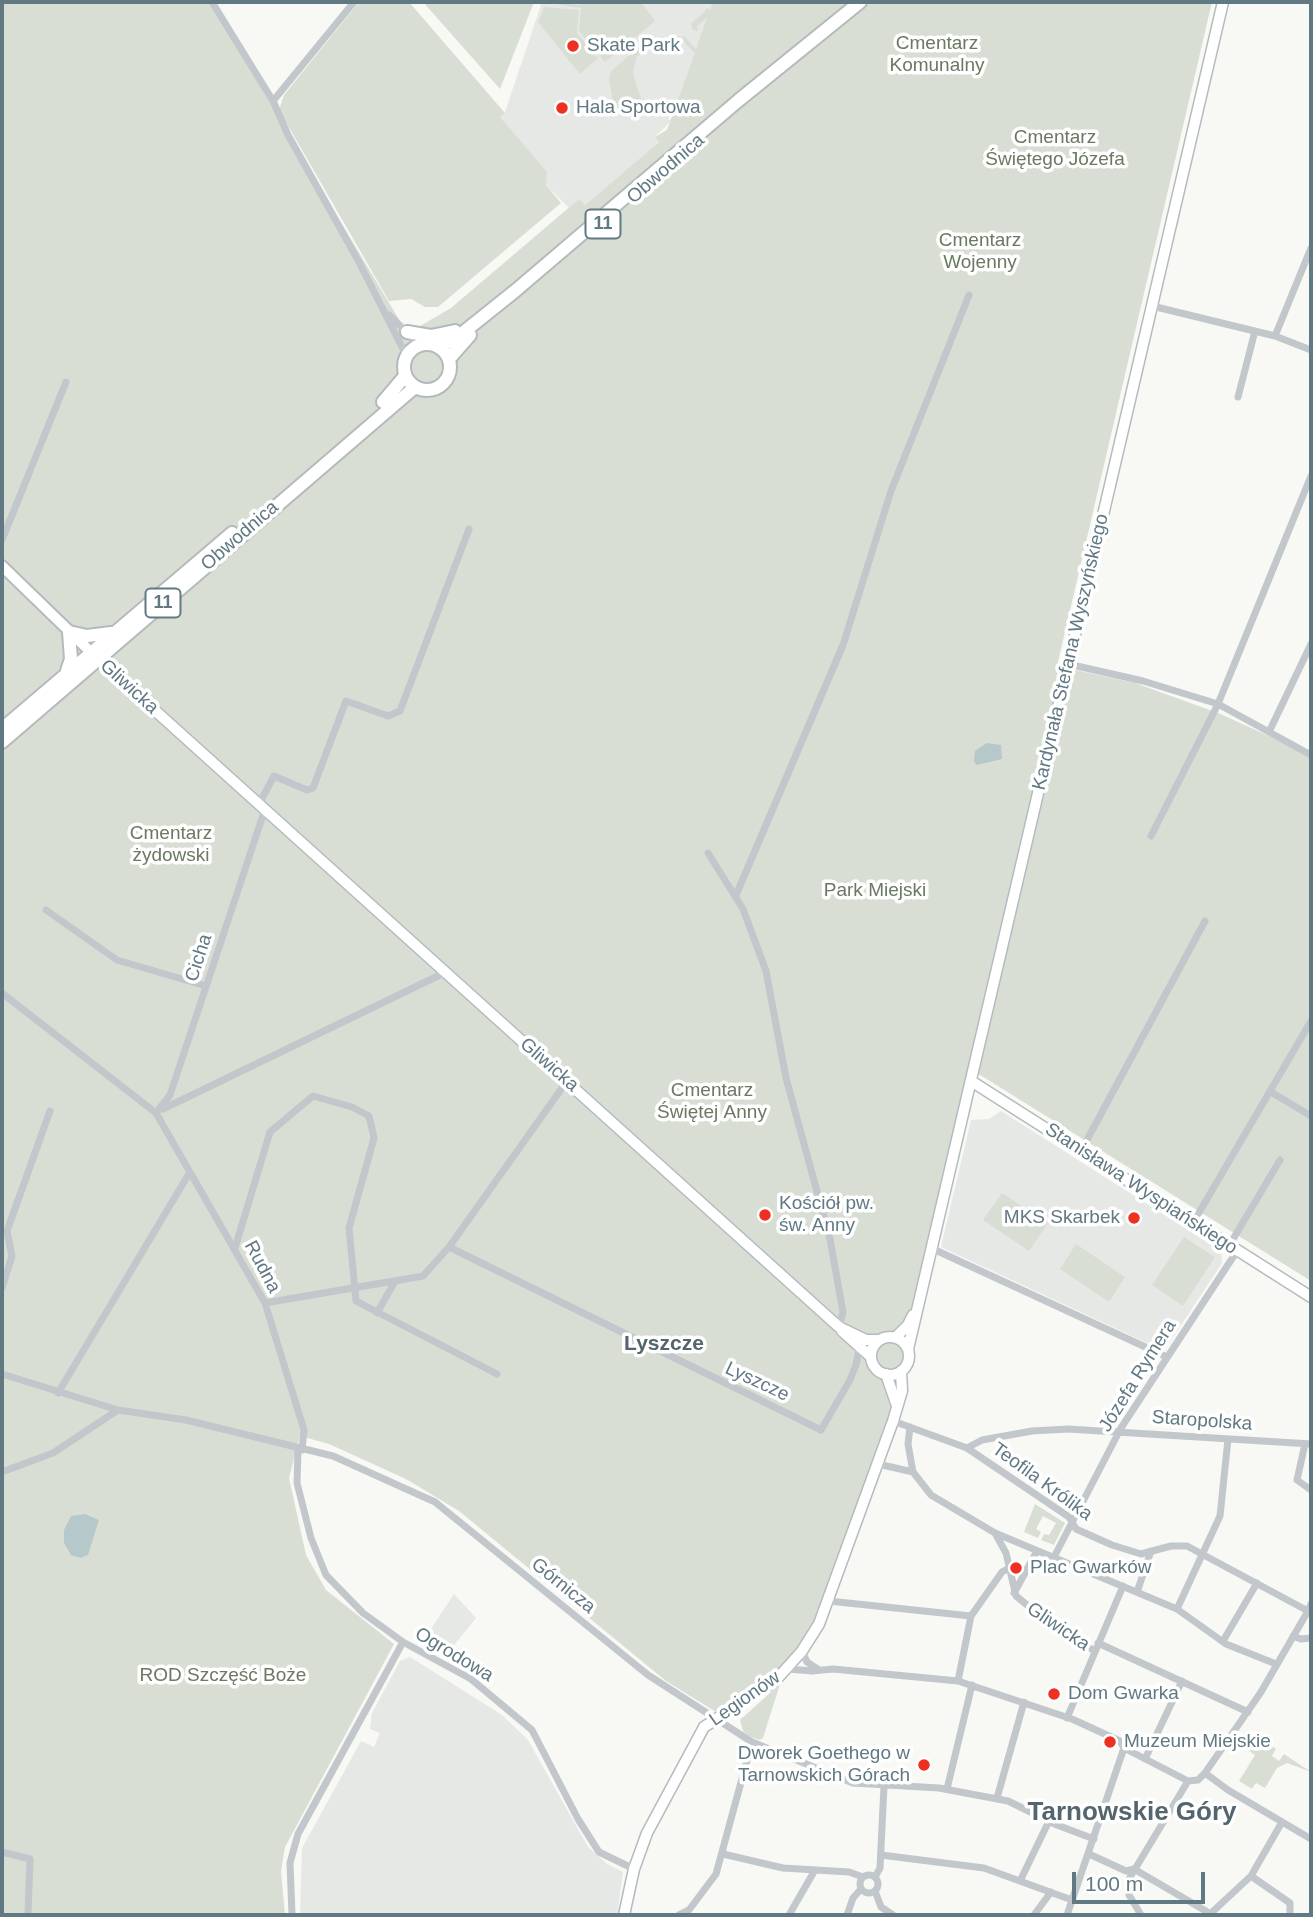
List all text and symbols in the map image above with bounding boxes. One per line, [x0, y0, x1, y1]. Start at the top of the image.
park label: Cmentarz Komunalny [889, 33, 985, 77]
place label: Skate Park [587, 35, 680, 57]
marker: Skate Park [565, 38, 581, 54]
place label: Hala Sportowa [576, 97, 701, 119]
marker: Hala Sportowa [554, 100, 570, 116]
park label: Cmentarz Świętego Józefa [985, 127, 1125, 171]
street label: Obwodnica [623, 129, 709, 209]
road number: 11 [586, 210, 620, 238]
park label: Cmentarz Wojenny [939, 230, 1021, 274]
street label: Obwodnica [197, 496, 283, 576]
street label: Kardynała Stefana Wyszyńskiego [1028, 512, 1114, 792]
road number: 11 [146, 588, 180, 618]
street label: Gliwicka [95, 655, 163, 719]
park label: Cmentarz żydowski [130, 823, 212, 867]
park label: Park Miejski [824, 880, 926, 902]
street label: Cicha [181, 931, 217, 985]
street label: Gliwicka [515, 1033, 583, 1097]
park label: Cmentarz Świętej Anny [657, 1080, 767, 1124]
street label: Stanisława Wyspiańskiego [1041, 1118, 1241, 1260]
place label: Kościół pw. św. Anny [779, 1193, 874, 1237]
marker: Kościół pw. św. Anny [757, 1207, 773, 1223]
place label: MKS Skarbek [1004, 1207, 1120, 1229]
marker: MKS Skarbek [1126, 1210, 1142, 1226]
street label: Rudna [239, 1237, 285, 1297]
street label: Józefa Rymera [1094, 1316, 1182, 1436]
district label: Lyszcze [624, 1331, 704, 1357]
street label: Lyszcze [721, 1357, 793, 1407]
street label: Staropolska [1151, 1406, 1253, 1436]
street label: Teofila Królika [987, 1438, 1097, 1526]
street label: Górnicza [526, 1553, 600, 1619]
place label: Plac Gwarków [1030, 1557, 1151, 1579]
marker: Plac Gwarków [1008, 1560, 1024, 1576]
street label: Gliwicka [1022, 1598, 1094, 1656]
street label: Ogrodowa [411, 1623, 497, 1687]
park label: ROD Szczęść Boże [140, 1665, 306, 1687]
street label: Legionów [705, 1666, 785, 1732]
place label: Dom Gwarka [1068, 1683, 1179, 1705]
marker: Dom Gwarka [1046, 1686, 1062, 1702]
place label: Muzeum Miejskie [1124, 1731, 1271, 1753]
marker: Muzeum Miejskie [1102, 1734, 1118, 1750]
place label: Dworek Goethego w Tarnowskich Górach [738, 1743, 910, 1787]
marker: Dworek Goethego w Tarnowskich Górach [916, 1757, 932, 1773]
district label: Tarnowskie Góry [1027, 1797, 1237, 1829]
scale bar [1075, 1857, 1208, 1901]
text: 100 m [1085, 1872, 1143, 1895]

